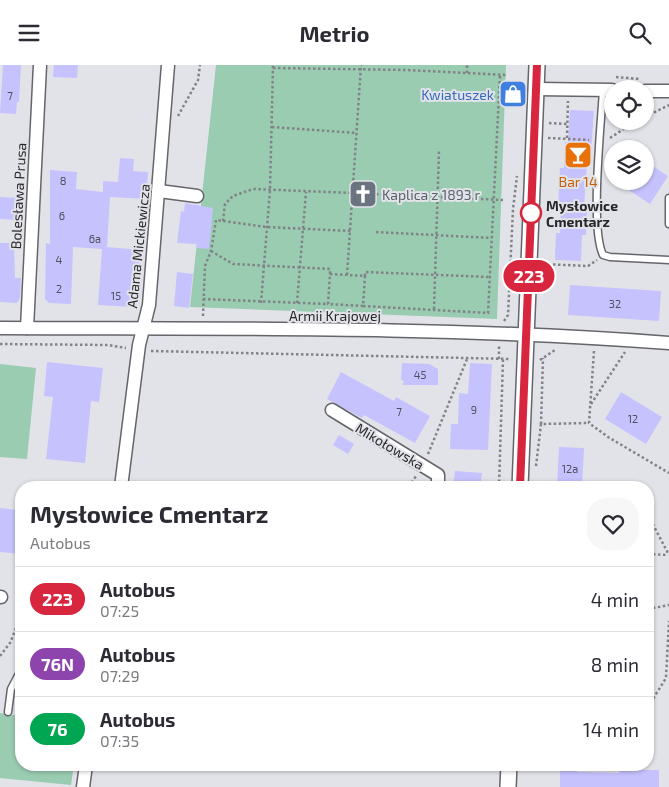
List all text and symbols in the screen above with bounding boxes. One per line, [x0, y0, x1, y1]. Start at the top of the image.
icon: menu [15, 19, 43, 47]
icon: search [626, 19, 654, 47]
text: Metrio [299, 20, 370, 46]
shop icon: Kwiatuszek [498, 79, 528, 109]
map controls [604, 80, 654, 190]
button: locate [604, 80, 654, 130]
place label: Kwiatuszek [421, 86, 494, 103]
house number: 7 [7, 89, 13, 102]
bar icon: Bar 14 [563, 140, 593, 170]
button: layers [604, 140, 654, 190]
street label: Bolesława Prusa [7, 142, 29, 250]
place label: Bar 14 [559, 173, 598, 190]
house number: 8 [60, 174, 66, 187]
church icon: Kaplica z 1893 r [348, 179, 378, 209]
street label: Adama Mickiewicza [123, 183, 153, 309]
place label: Kaplica z 1893 r [382, 186, 481, 203]
place label: Mysłowice Cmentarz [546, 197, 618, 230]
marker: Mysłowice Cmentarz [520, 202, 542, 224]
house number: 6 [59, 209, 65, 222]
house number: 6a [89, 232, 101, 245]
house number: 4 [56, 253, 63, 266]
line badge: 223 [500, 260, 558, 292]
text: 223 [513, 265, 545, 287]
house number: 2 [56, 282, 62, 295]
house number: 15 [111, 289, 121, 302]
house number: 32 [609, 297, 621, 310]
street label: Armii Krajowej [289, 307, 381, 324]
house number: 45 [414, 368, 426, 381]
house number: 9 [471, 403, 477, 416]
house number: 7 [396, 405, 402, 418]
house number: 12 [628, 412, 638, 425]
street label: Mikołowska [353, 419, 427, 473]
house number: 12a [562, 462, 578, 475]
button: heart [587, 498, 639, 550]
text: Mysłowice Cmentarz [30, 499, 268, 528]
text: Autobus [30, 533, 91, 552]
text: Autobus [100, 578, 175, 601]
text: 223 [42, 588, 73, 610]
text: 4 min [591, 588, 639, 611]
text: 07:25 [100, 601, 139, 620]
text: Autobus [100, 643, 175, 666]
text: 76N [41, 653, 74, 675]
text: 8 min [591, 653, 639, 676]
text: 07:29 [100, 666, 140, 685]
text: Autobus [100, 708, 175, 731]
text: 76 [47, 718, 68, 740]
text: 14 min [583, 718, 639, 741]
text: 07:35 [100, 731, 139, 750]

